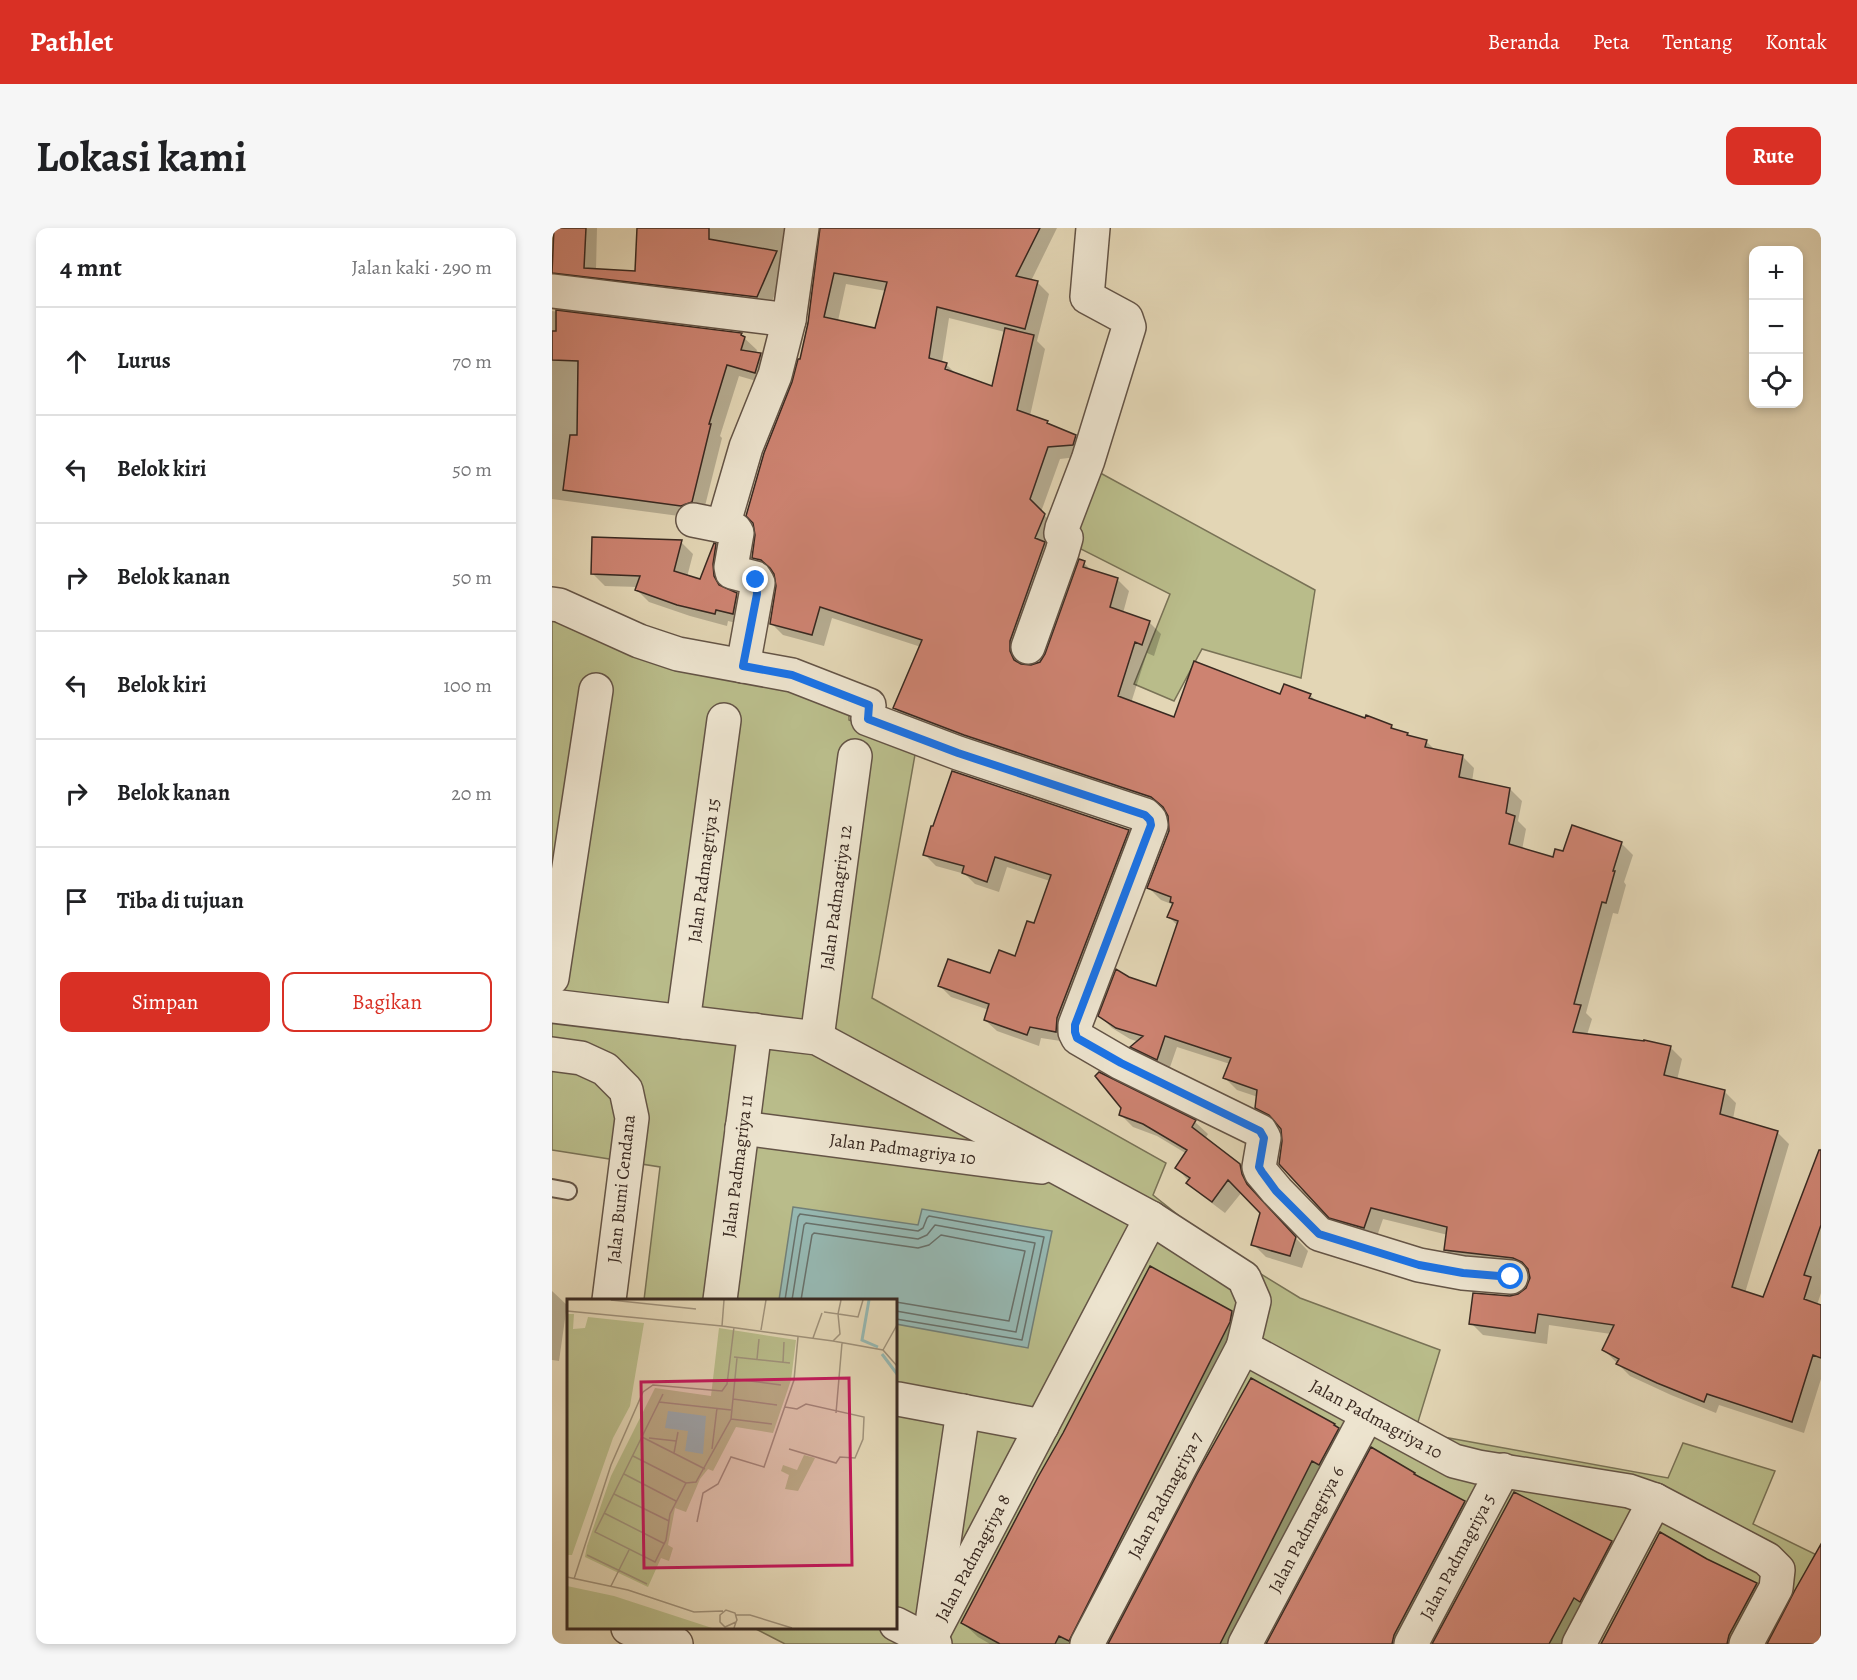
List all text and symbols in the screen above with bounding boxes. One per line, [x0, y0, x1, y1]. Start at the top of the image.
text: Pathlet [30, 23, 113, 61]
text: Beranda [1488, 28, 1560, 56]
text: Peta [1593, 28, 1629, 56]
text: Tentang [1662, 28, 1732, 56]
text: Kontak [1765, 28, 1827, 56]
button: Rute [1726, 127, 1821, 185]
text: Lokasi kami [36, 128, 247, 185]
map controls [1749, 246, 1803, 408]
button: + [1749, 246, 1803, 300]
text: 4 mnt [60, 250, 122, 285]
text: Jalan kaki · 290 m [351, 254, 492, 281]
button: − [1749, 300, 1803, 354]
icon: ahead [60, 345, 93, 378]
text: Lurus [117, 346, 171, 376]
text: 70 m [452, 348, 492, 375]
button: locate [1749, 354, 1803, 408]
icon: left [60, 453, 93, 486]
text: Belok kiri [117, 454, 206, 484]
text: 50 m [452, 456, 492, 483]
icon: right [60, 561, 93, 594]
text: Belok kanan [117, 562, 230, 592]
text: 50 m [452, 564, 492, 591]
route end [742, 566, 768, 592]
icon: left [60, 669, 93, 702]
text: Belok kiri [117, 670, 206, 700]
text: 100 m [443, 672, 492, 699]
icon: right [60, 777, 93, 810]
text: Belok kanan [117, 778, 230, 808]
text: 20 m [451, 780, 492, 807]
street label: Jalan Padmagriya 15 [682, 797, 725, 944]
street label: Jalan Padmagriya 12 [814, 823, 858, 971]
icon: arrive [60, 885, 93, 918]
text: Tiba di tujuan [117, 886, 244, 916]
button: Simpan [60, 972, 270, 1032]
button: Bagikan [282, 972, 492, 1032]
street label: Jalan Padmagriya 11 [716, 1093, 759, 1239]
street label: Jalan Bumi Cendana [601, 1113, 641, 1264]
street label: Jalan Padmagriya 10 [828, 1128, 977, 1170]
route start [1497, 1263, 1523, 1289]
inset map [567, 1299, 897, 1629]
street label: Jalan Padmagriya 10 [1306, 1373, 1447, 1465]
street label: Jalan Padmagriya 7 [1122, 1428, 1208, 1563]
street label: Jalan Padmagriya 6 [1263, 1462, 1350, 1597]
street label: Jalan Padmagriya 5 [1414, 1489, 1500, 1624]
street label: Jalan Padmagriya 8 [929, 1490, 1016, 1626]

